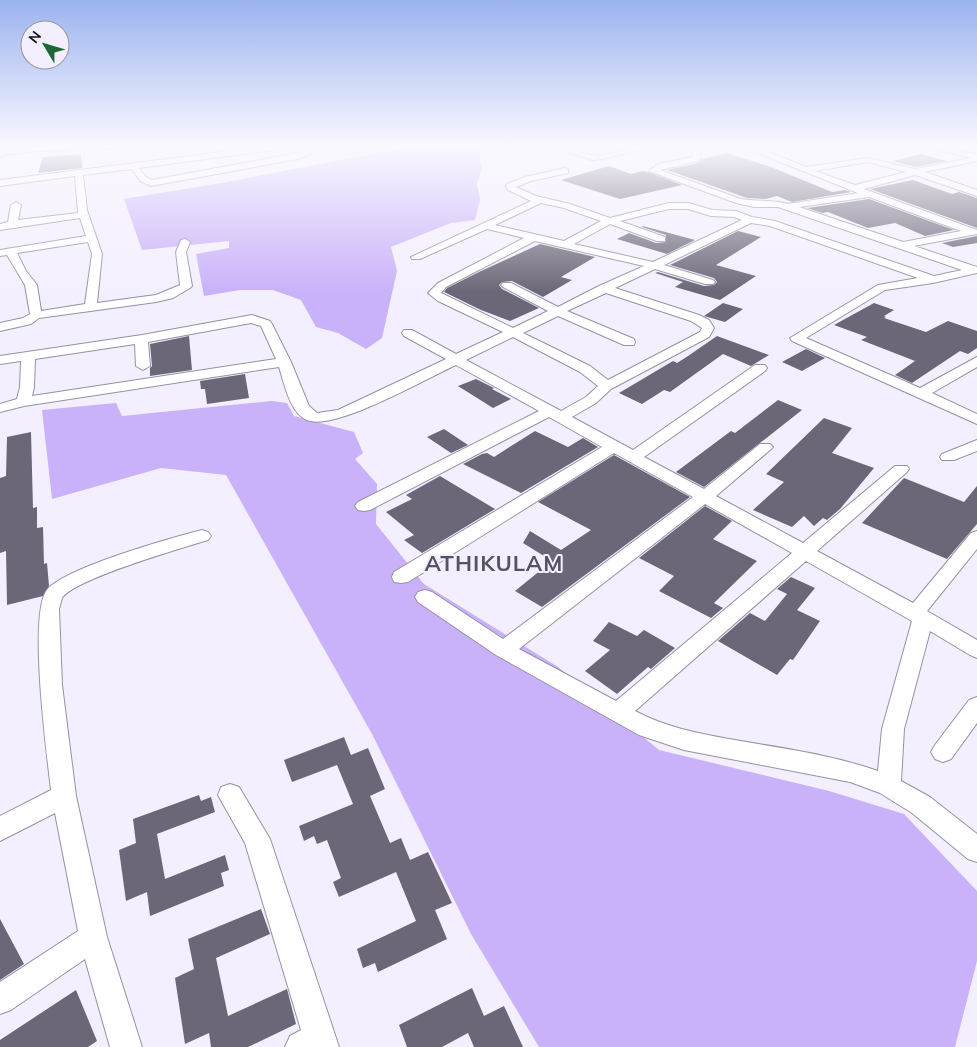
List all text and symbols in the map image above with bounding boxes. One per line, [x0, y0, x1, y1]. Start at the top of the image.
north arrow [20, 20, 70, 70]
text: N [24, 27, 45, 47]
district label: ATHIKULAM [424, 549, 564, 577]

